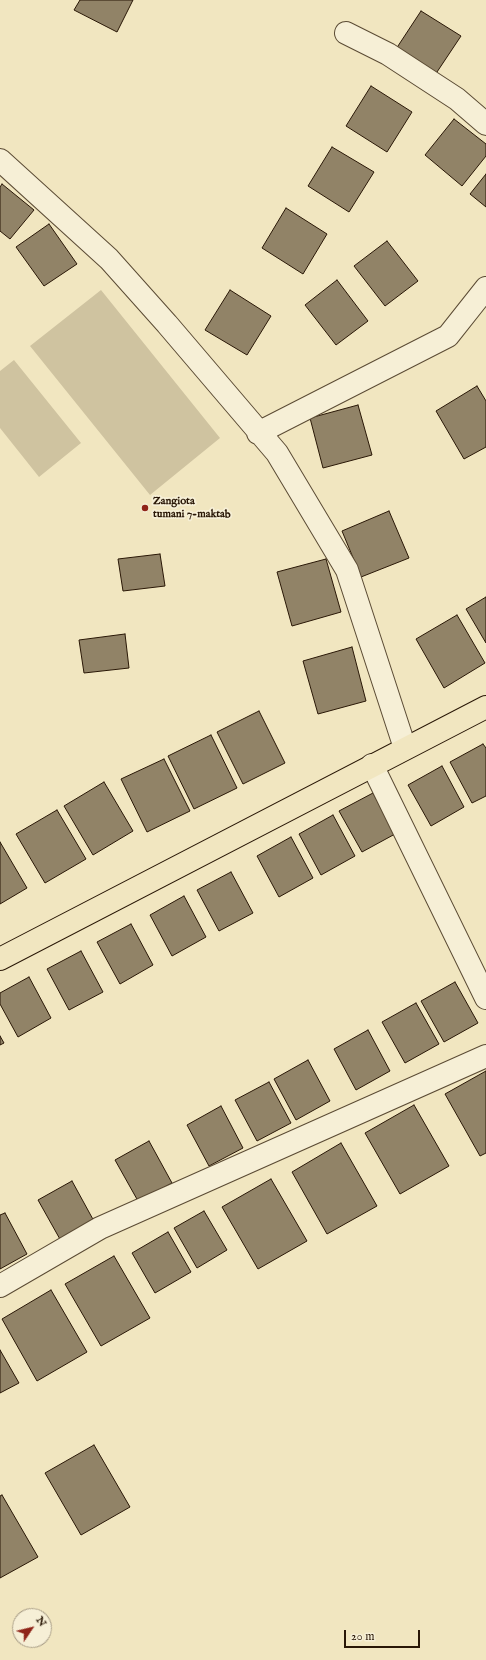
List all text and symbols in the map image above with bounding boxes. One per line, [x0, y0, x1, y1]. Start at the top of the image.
place label: Zangiota tumani 7-maktab [153, 495, 231, 521]
marker: Zangiota tumani 7-maktab [140, 503, 150, 513]
north arrow [12, 1608, 52, 1648]
text: N [33, 1614, 49, 1630]
scale bar [346, 1622, 422, 1648]
text: 20 m [351, 1629, 374, 1644]

